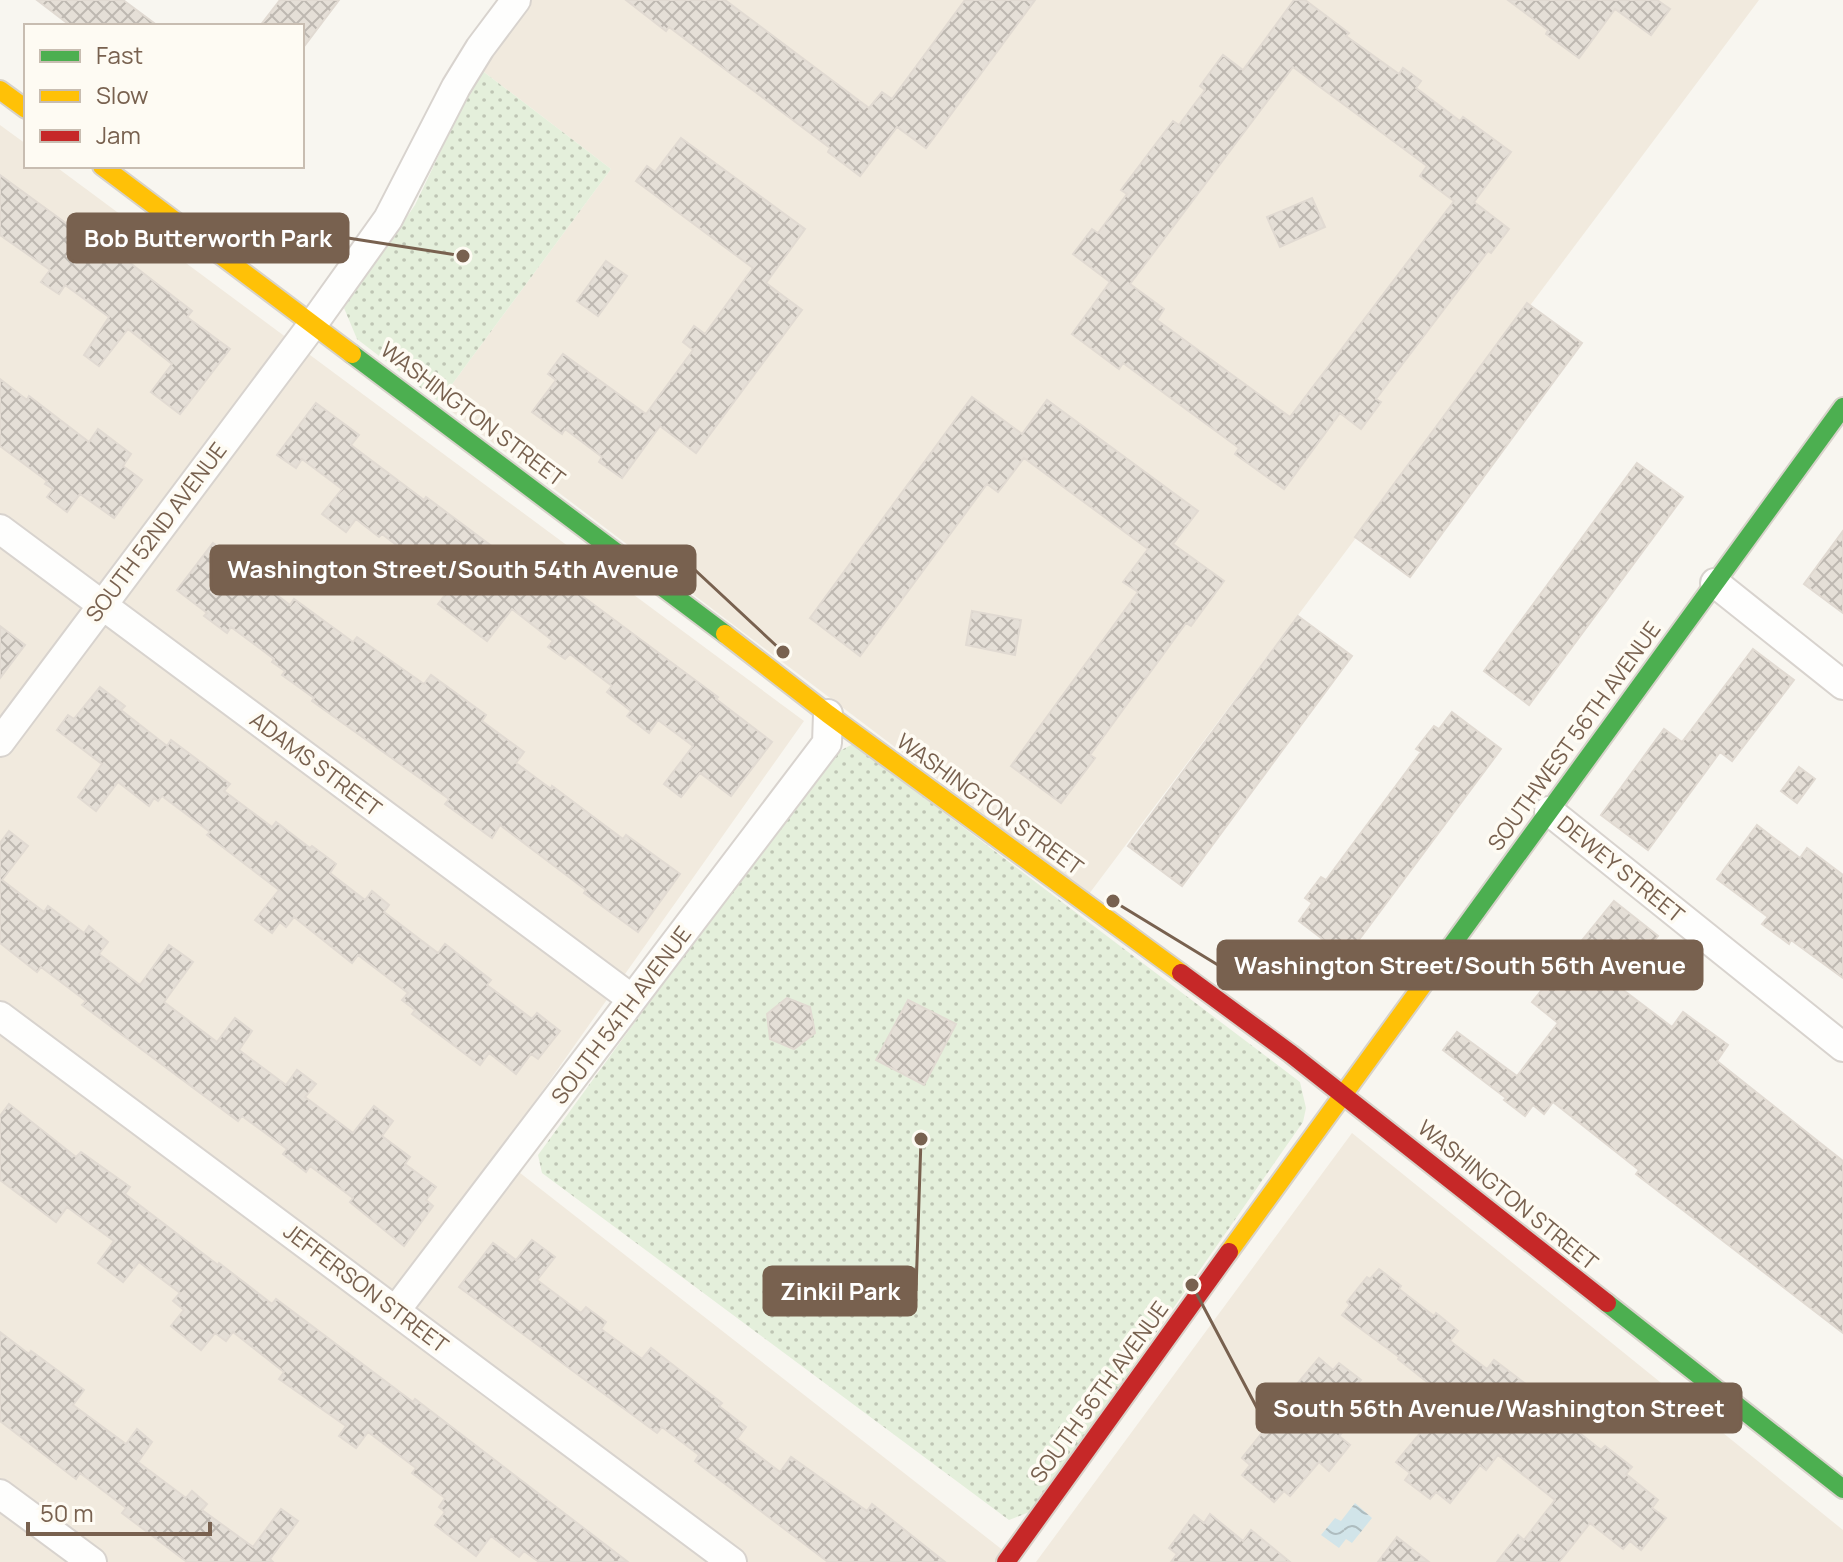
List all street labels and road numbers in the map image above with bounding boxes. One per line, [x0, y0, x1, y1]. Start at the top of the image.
street label: WASHINGTON STREET [375, 335, 571, 493]
street label: SOUTH 52ND AVENUE [79, 436, 233, 628]
street label: SOUTHWEST 56TH AVENUE [1481, 615, 1667, 857]
street label: ADAMS STREET [244, 705, 388, 823]
street label: WASHINGTON STREET [891, 726, 1089, 882]
street label: DEWEY STREET [1551, 809, 1691, 929]
street label: SOUTH 54TH AVENUE [544, 920, 698, 1110]
street label: WASHINGTON STREET [1412, 1113, 1604, 1277]
street label: JEFFERSON STREET [278, 1216, 454, 1360]
street label: SOUTH 56TH AVENUE [1023, 1295, 1175, 1489]

